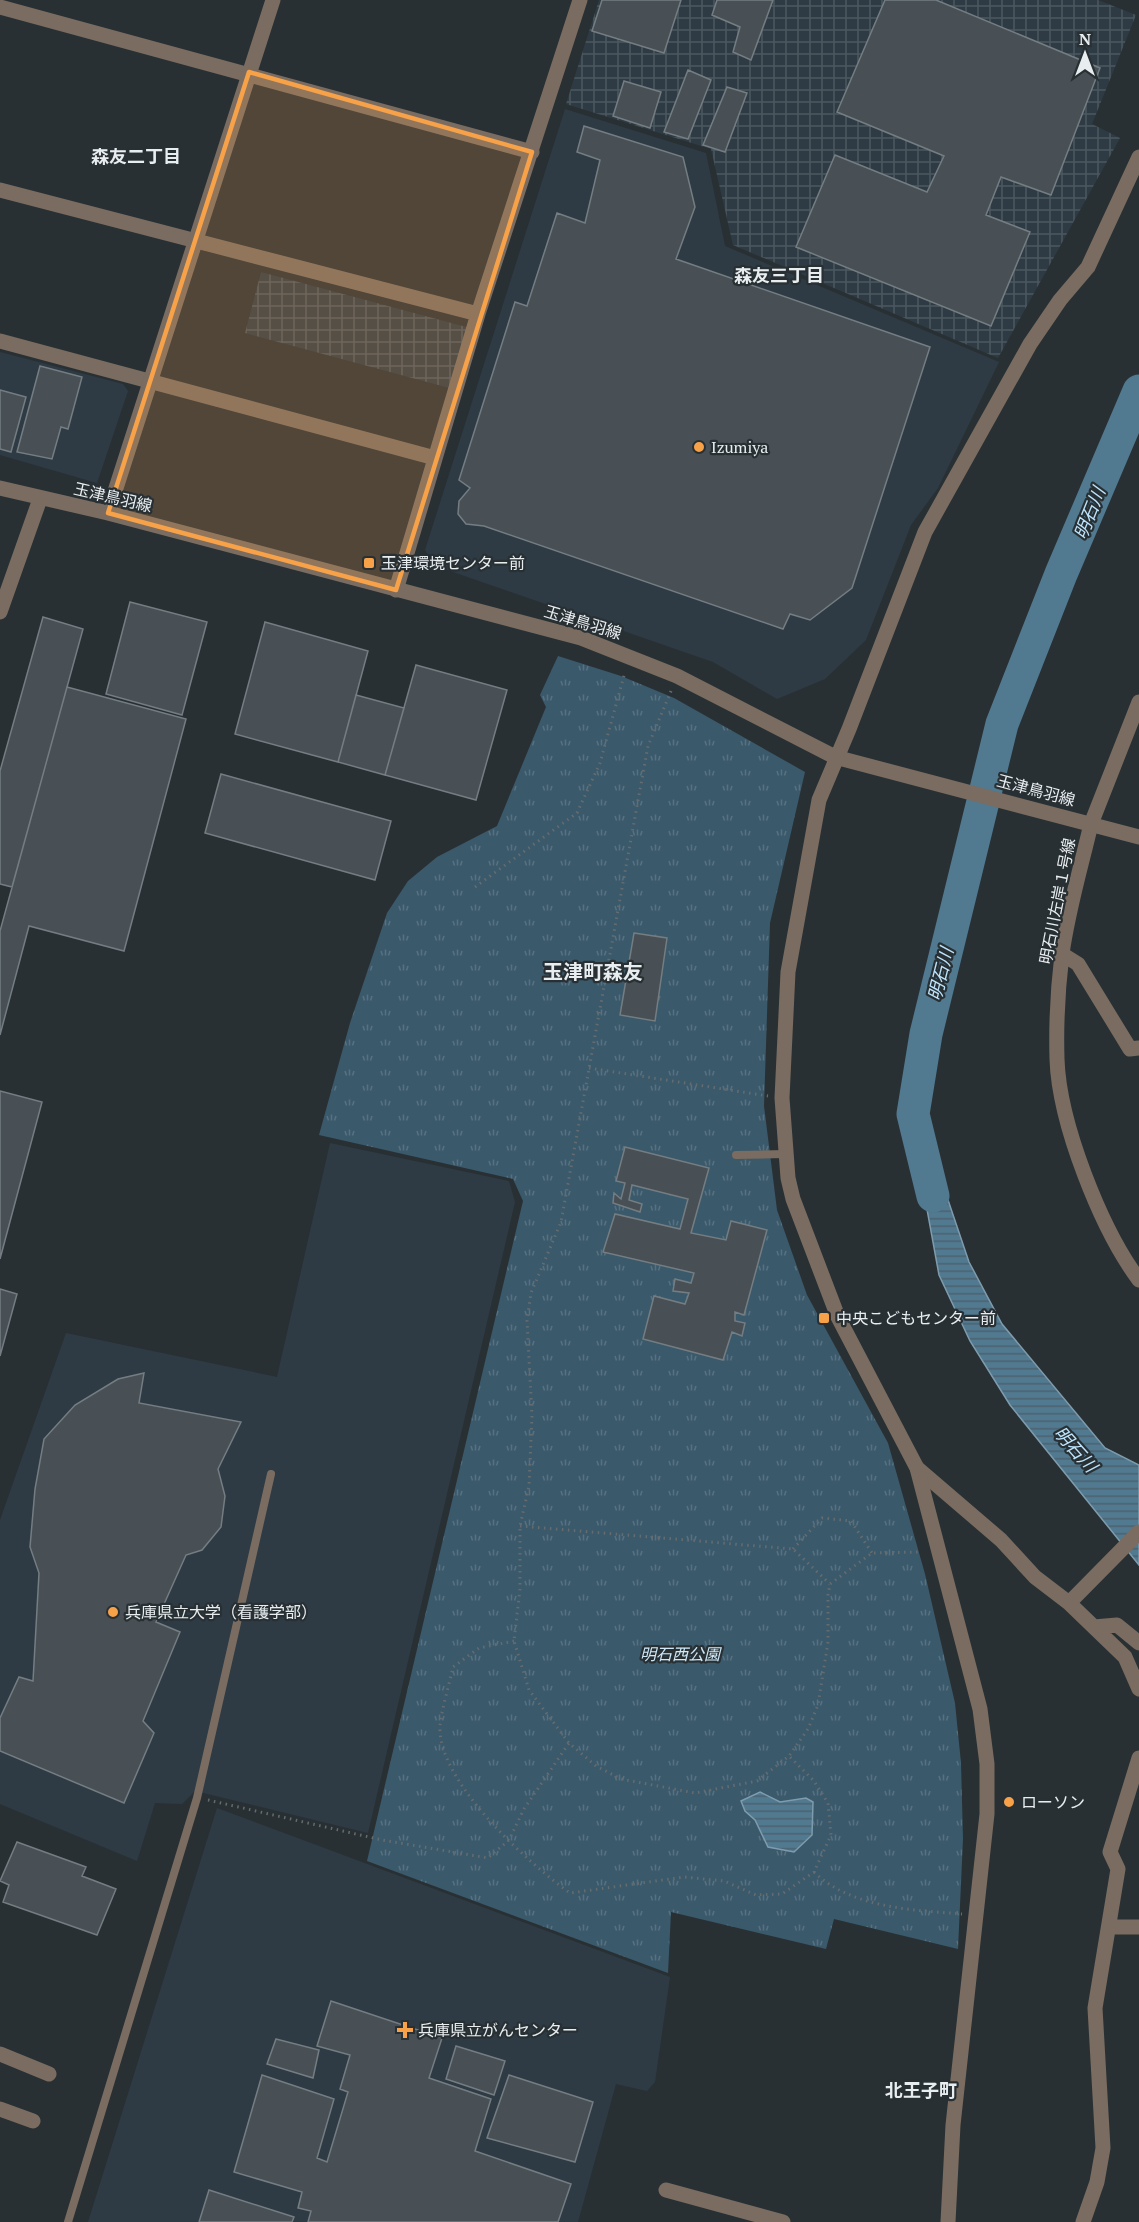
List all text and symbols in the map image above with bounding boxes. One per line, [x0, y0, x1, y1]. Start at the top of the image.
north arrow [1055, 24, 1115, 84]
text: N [1079, 28, 1091, 50]
district label: 森友二丁目 [91, 144, 181, 168]
district label: 森友三丁目 [734, 263, 824, 287]
place label: Izumiya [711, 436, 768, 458]
marker: Izumiya [692, 440, 706, 454]
street label: 玉津鳥羽線 [72, 477, 154, 517]
water label: 明石川 [1068, 482, 1111, 543]
place label: 玉津環境センター前 [381, 552, 525, 574]
marker: 玉津環境センター前 [362, 556, 376, 570]
street label: 玉津鳥羽線 [542, 600, 624, 644]
street label: 玉津鳥羽線 [995, 769, 1077, 811]
street label: 明石川左岸１号線 [1034, 836, 1080, 966]
water label: 明石川 [922, 943, 959, 1003]
district label: 玉津町森友 [543, 958, 643, 985]
place label: 中央こどもセンター前 [836, 1307, 996, 1329]
marker: 中央こどもセンター前 [817, 1311, 831, 1325]
water label: 明石川 [1049, 1421, 1104, 1479]
place label: 兵庫県立大学（看護学部） [125, 1601, 317, 1623]
marker: 兵庫県立大学（看護学部） [106, 1605, 120, 1619]
park label: 明石西公園 [640, 1643, 722, 1665]
place label: ローソン [1021, 1791, 1085, 1813]
marker: ローソン [1002, 1795, 1016, 1809]
place label: 兵庫県立がんセンター [418, 2019, 578, 2041]
marker: 兵庫県立がんセンター [396, 2021, 414, 2039]
district label: 北王子町 [885, 2078, 957, 2102]

